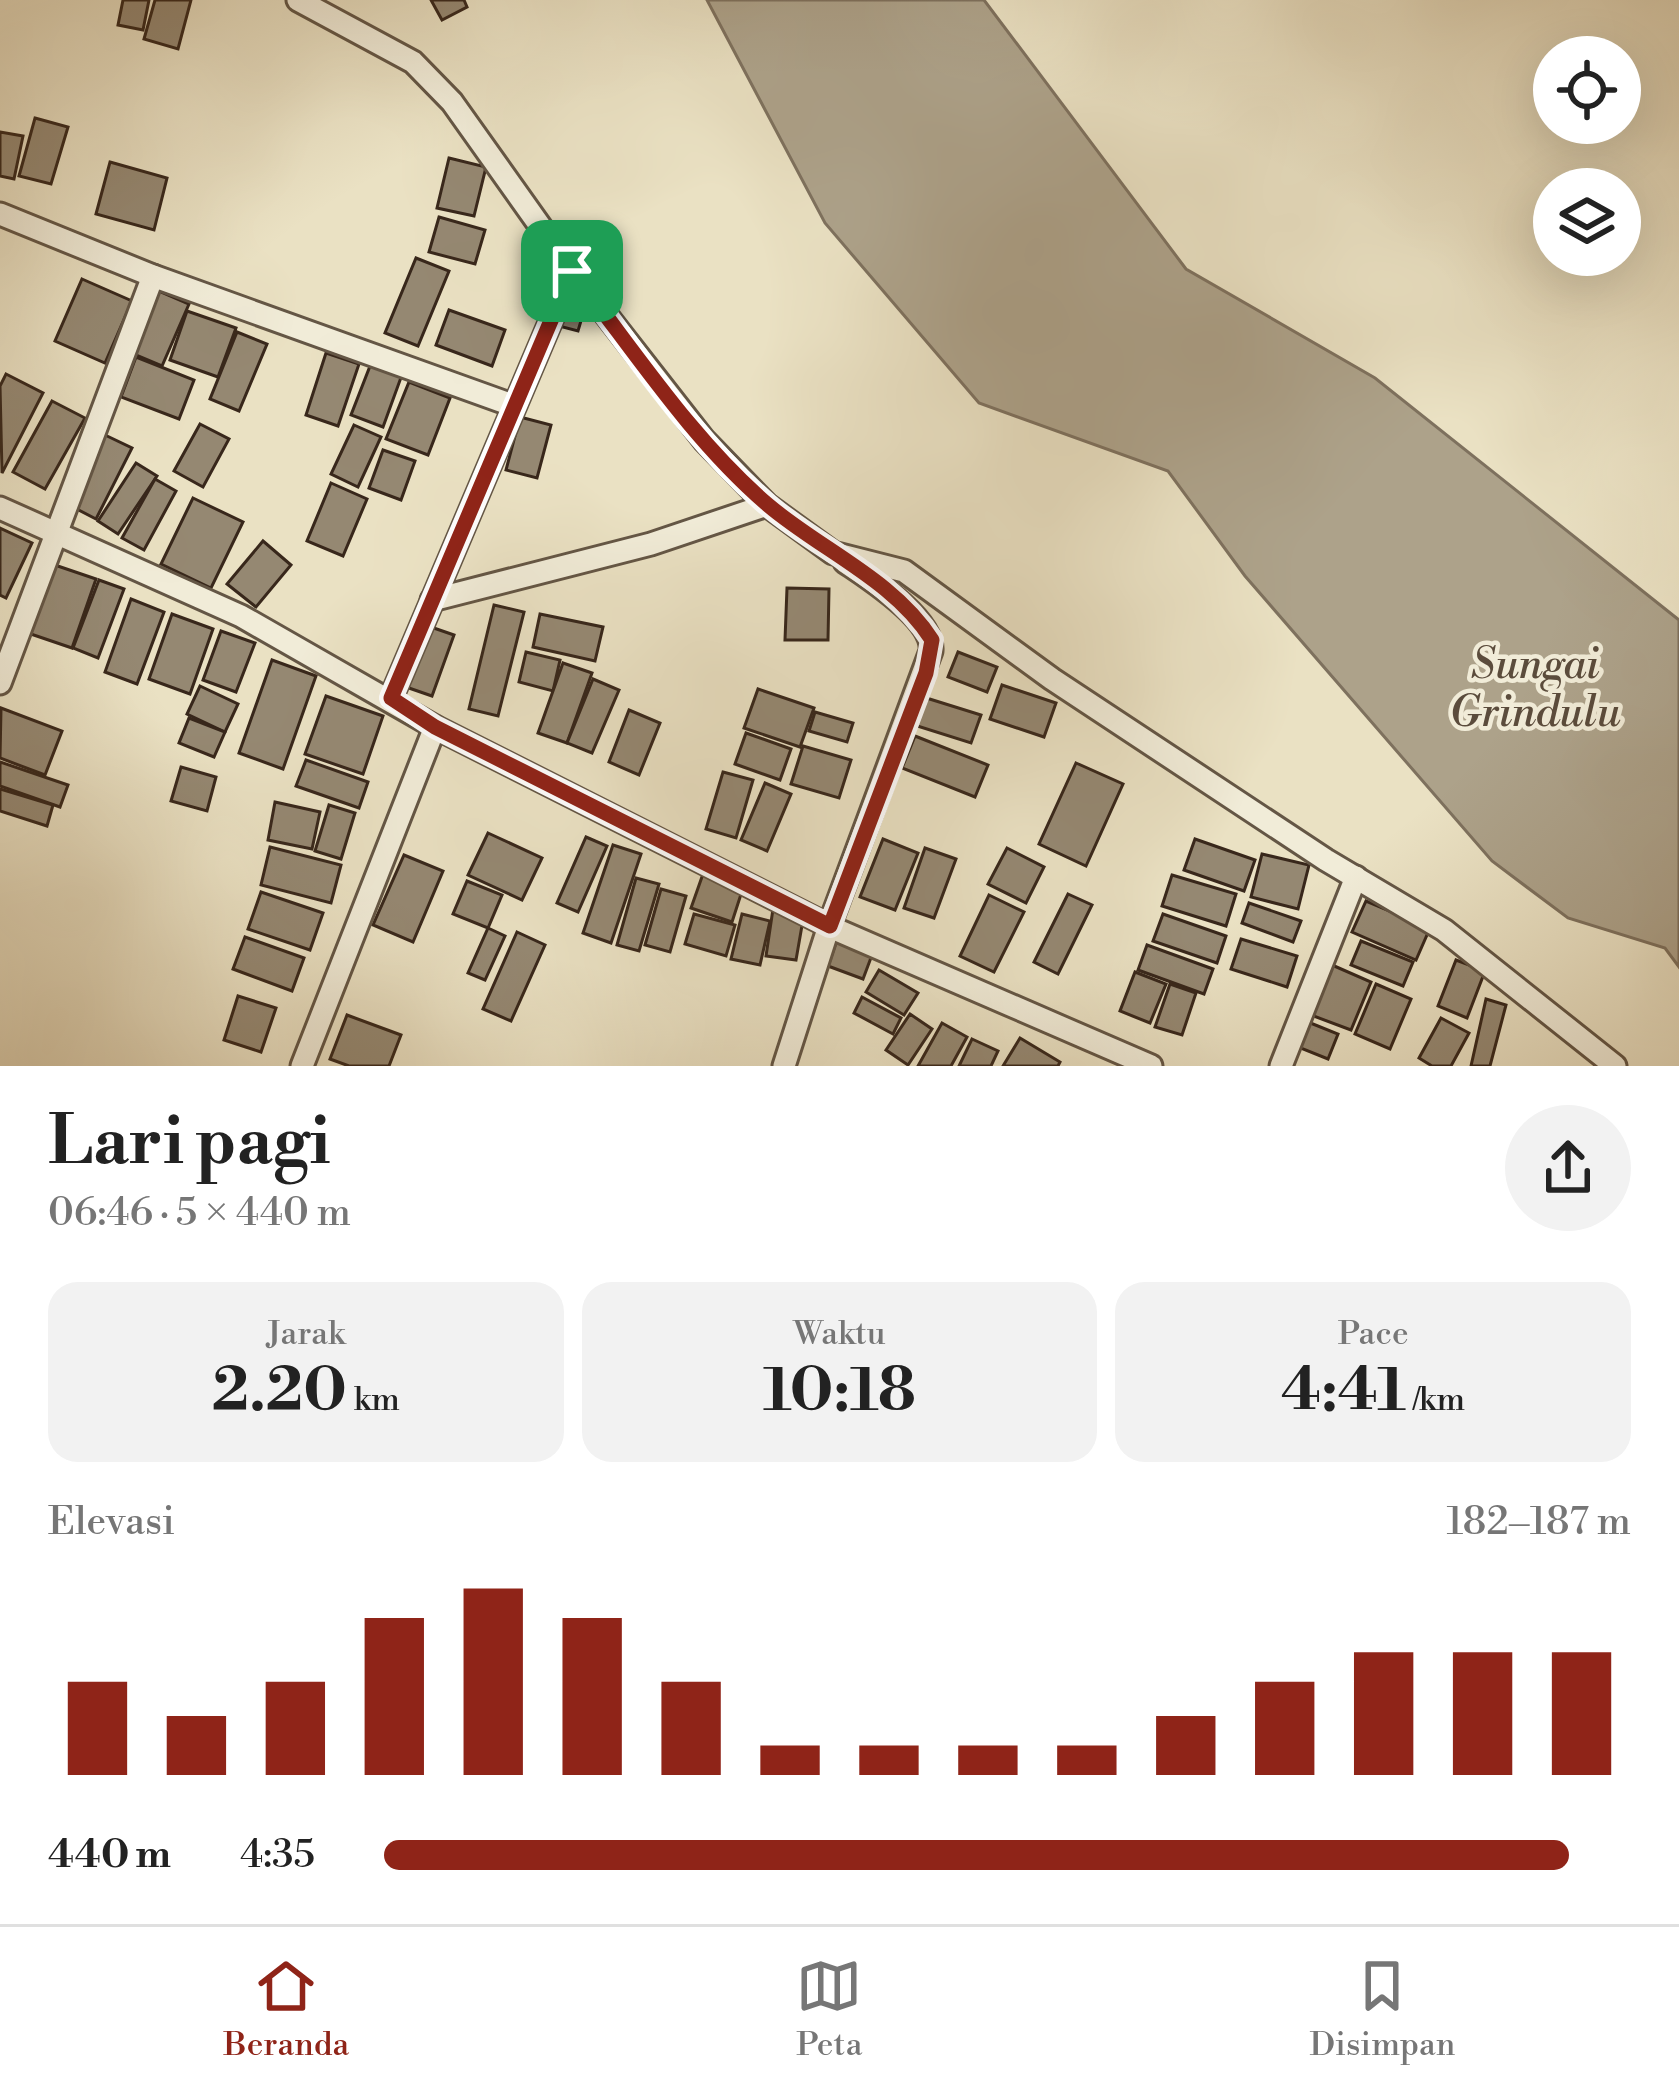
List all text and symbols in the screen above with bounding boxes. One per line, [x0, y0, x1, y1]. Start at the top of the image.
map controls [1533, 36, 1641, 276]
button: locate [1533, 36, 1641, 144]
button: layers [1533, 168, 1641, 276]
pin [521, 220, 623, 322]
icon: arrive [539, 238, 605, 304]
water label: Sungai Grindulu [1449, 639, 1621, 740]
text: Lari pagi [48, 1102, 331, 1185]
button: share [1505, 1105, 1631, 1231]
text: 06:46 · 5 × 440 m [48, 1189, 351, 1238]
text: Jarak [266, 1314, 345, 1355]
text: Waktu [793, 1314, 886, 1355]
text: Pace [1338, 1314, 1409, 1355]
text: 2.20 [212, 1355, 347, 1430]
text: 10:18 [763, 1355, 916, 1430]
text: 4:41 [1281, 1355, 1406, 1430]
text: km [347, 1380, 400, 1421]
text: /km [1406, 1380, 1465, 1421]
text: Elevasi [48, 1498, 175, 1547]
text: 182–187 m [1447, 1498, 1631, 1547]
text: 440 m [48, 1831, 171, 1880]
text: 4:35 [240, 1831, 315, 1880]
tab: Beranda [224, 1953, 349, 2066]
tab: Peta [796, 1953, 862, 2066]
tab: Disimpan [1309, 1953, 1455, 2066]

